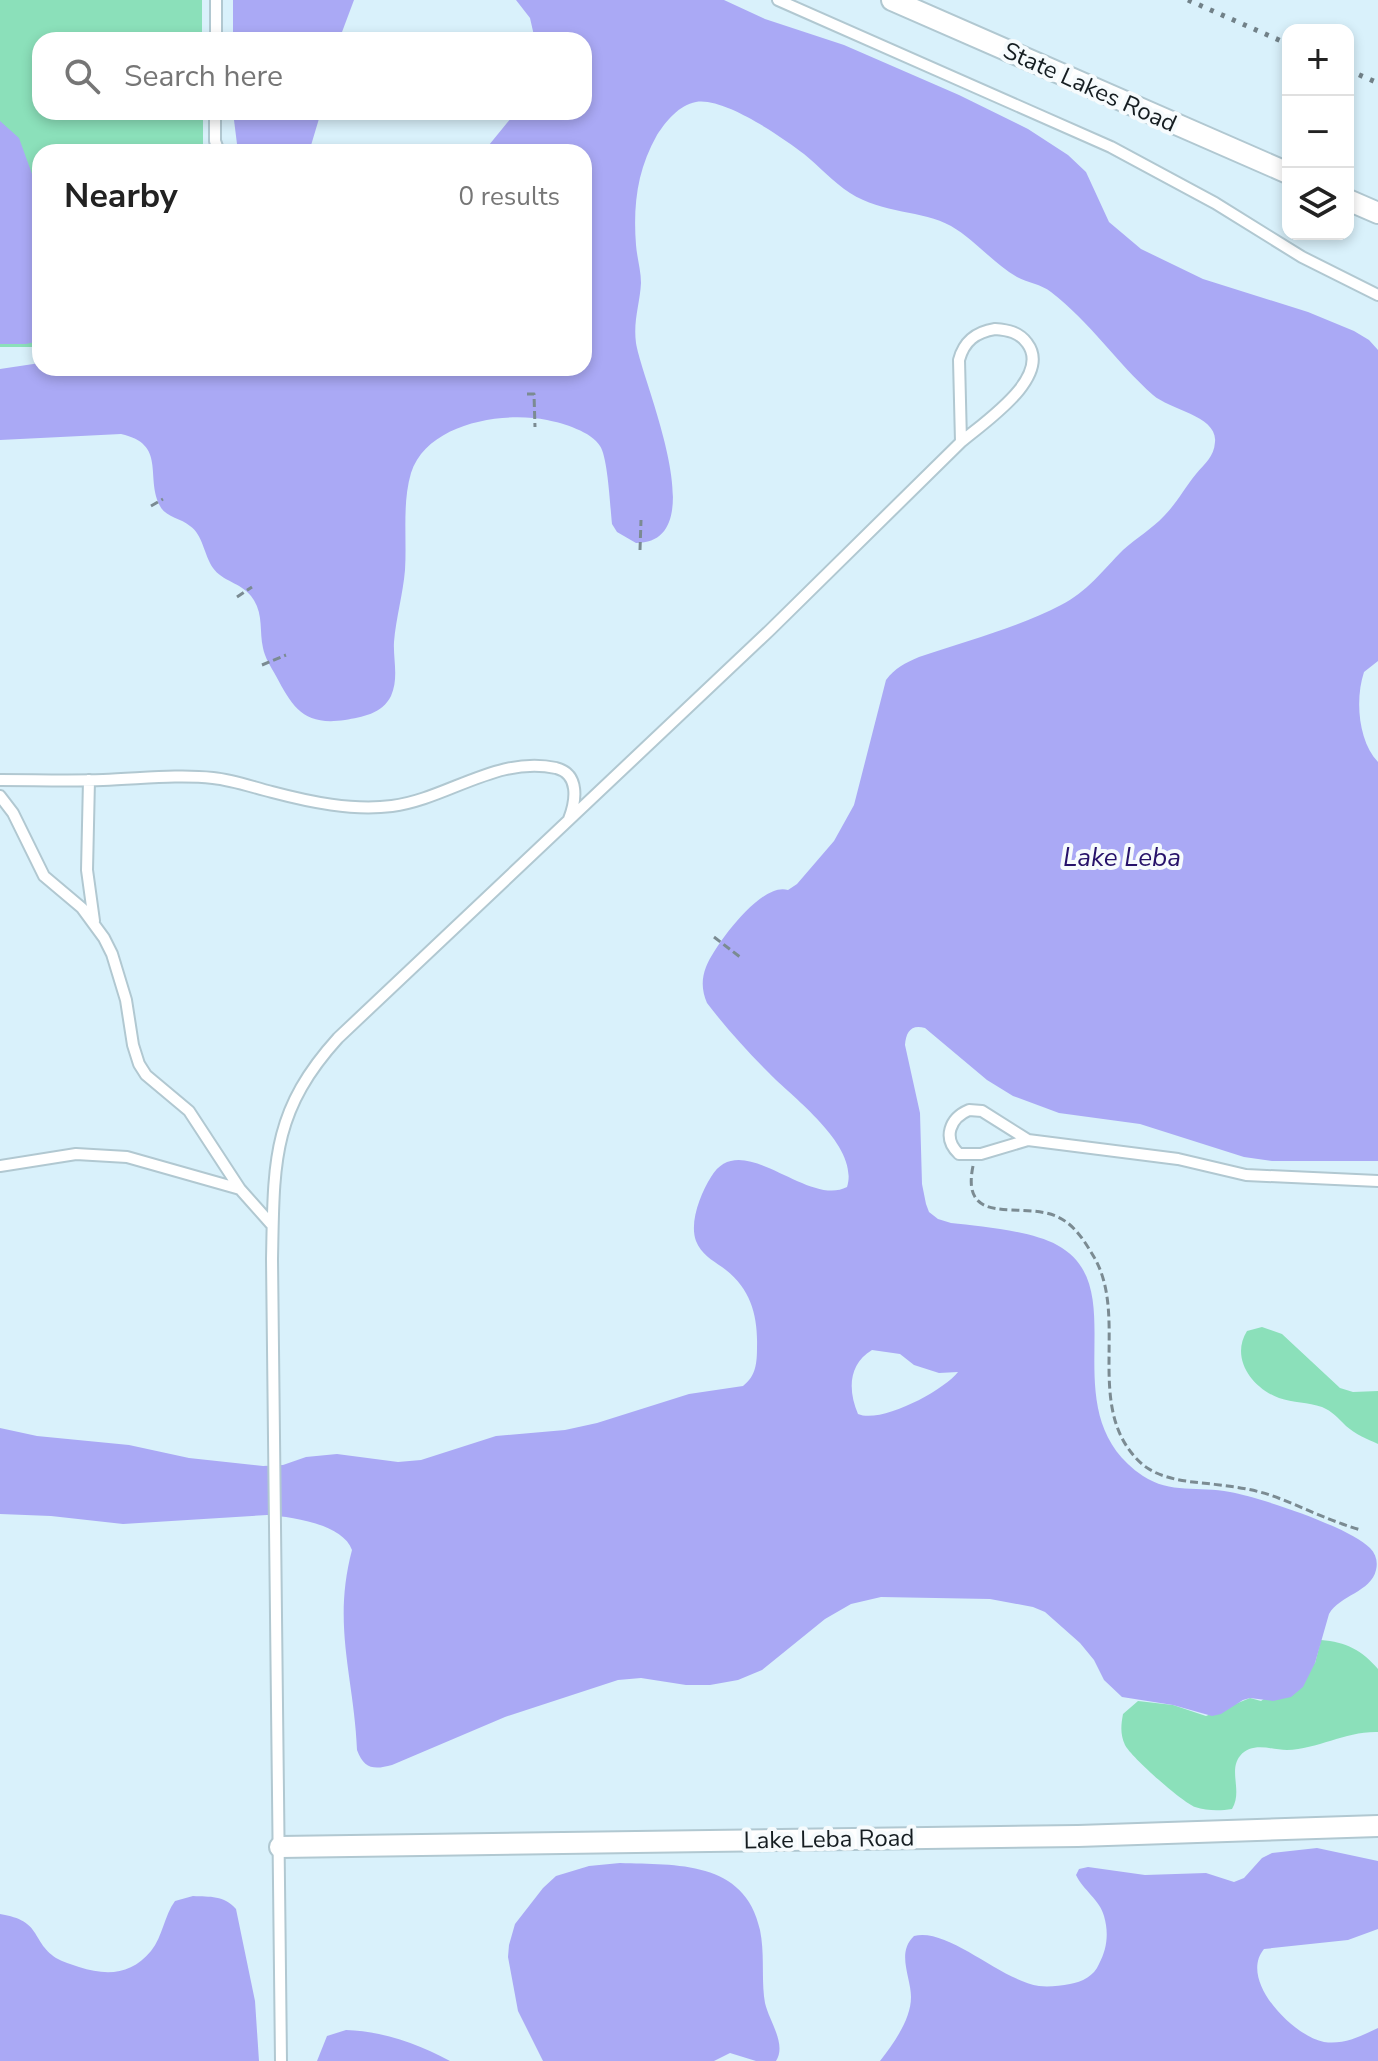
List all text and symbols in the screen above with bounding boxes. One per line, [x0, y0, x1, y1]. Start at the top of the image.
map controls [1282, 24, 1354, 240]
button: + [1282, 24, 1354, 96]
search box [32, 32, 592, 120]
street label: State Lakes Road [998, 34, 1182, 140]
icon: search [60, 54, 104, 98]
text: Search here [124, 56, 283, 97]
button: − [1282, 96, 1354, 168]
button: layers [1282, 168, 1354, 240]
text: Nearby [64, 173, 178, 219]
text: 0 results [459, 179, 560, 214]
water label: Lake Leba [1063, 840, 1181, 875]
street label: Lake Leba Road [743, 1822, 915, 1856]

